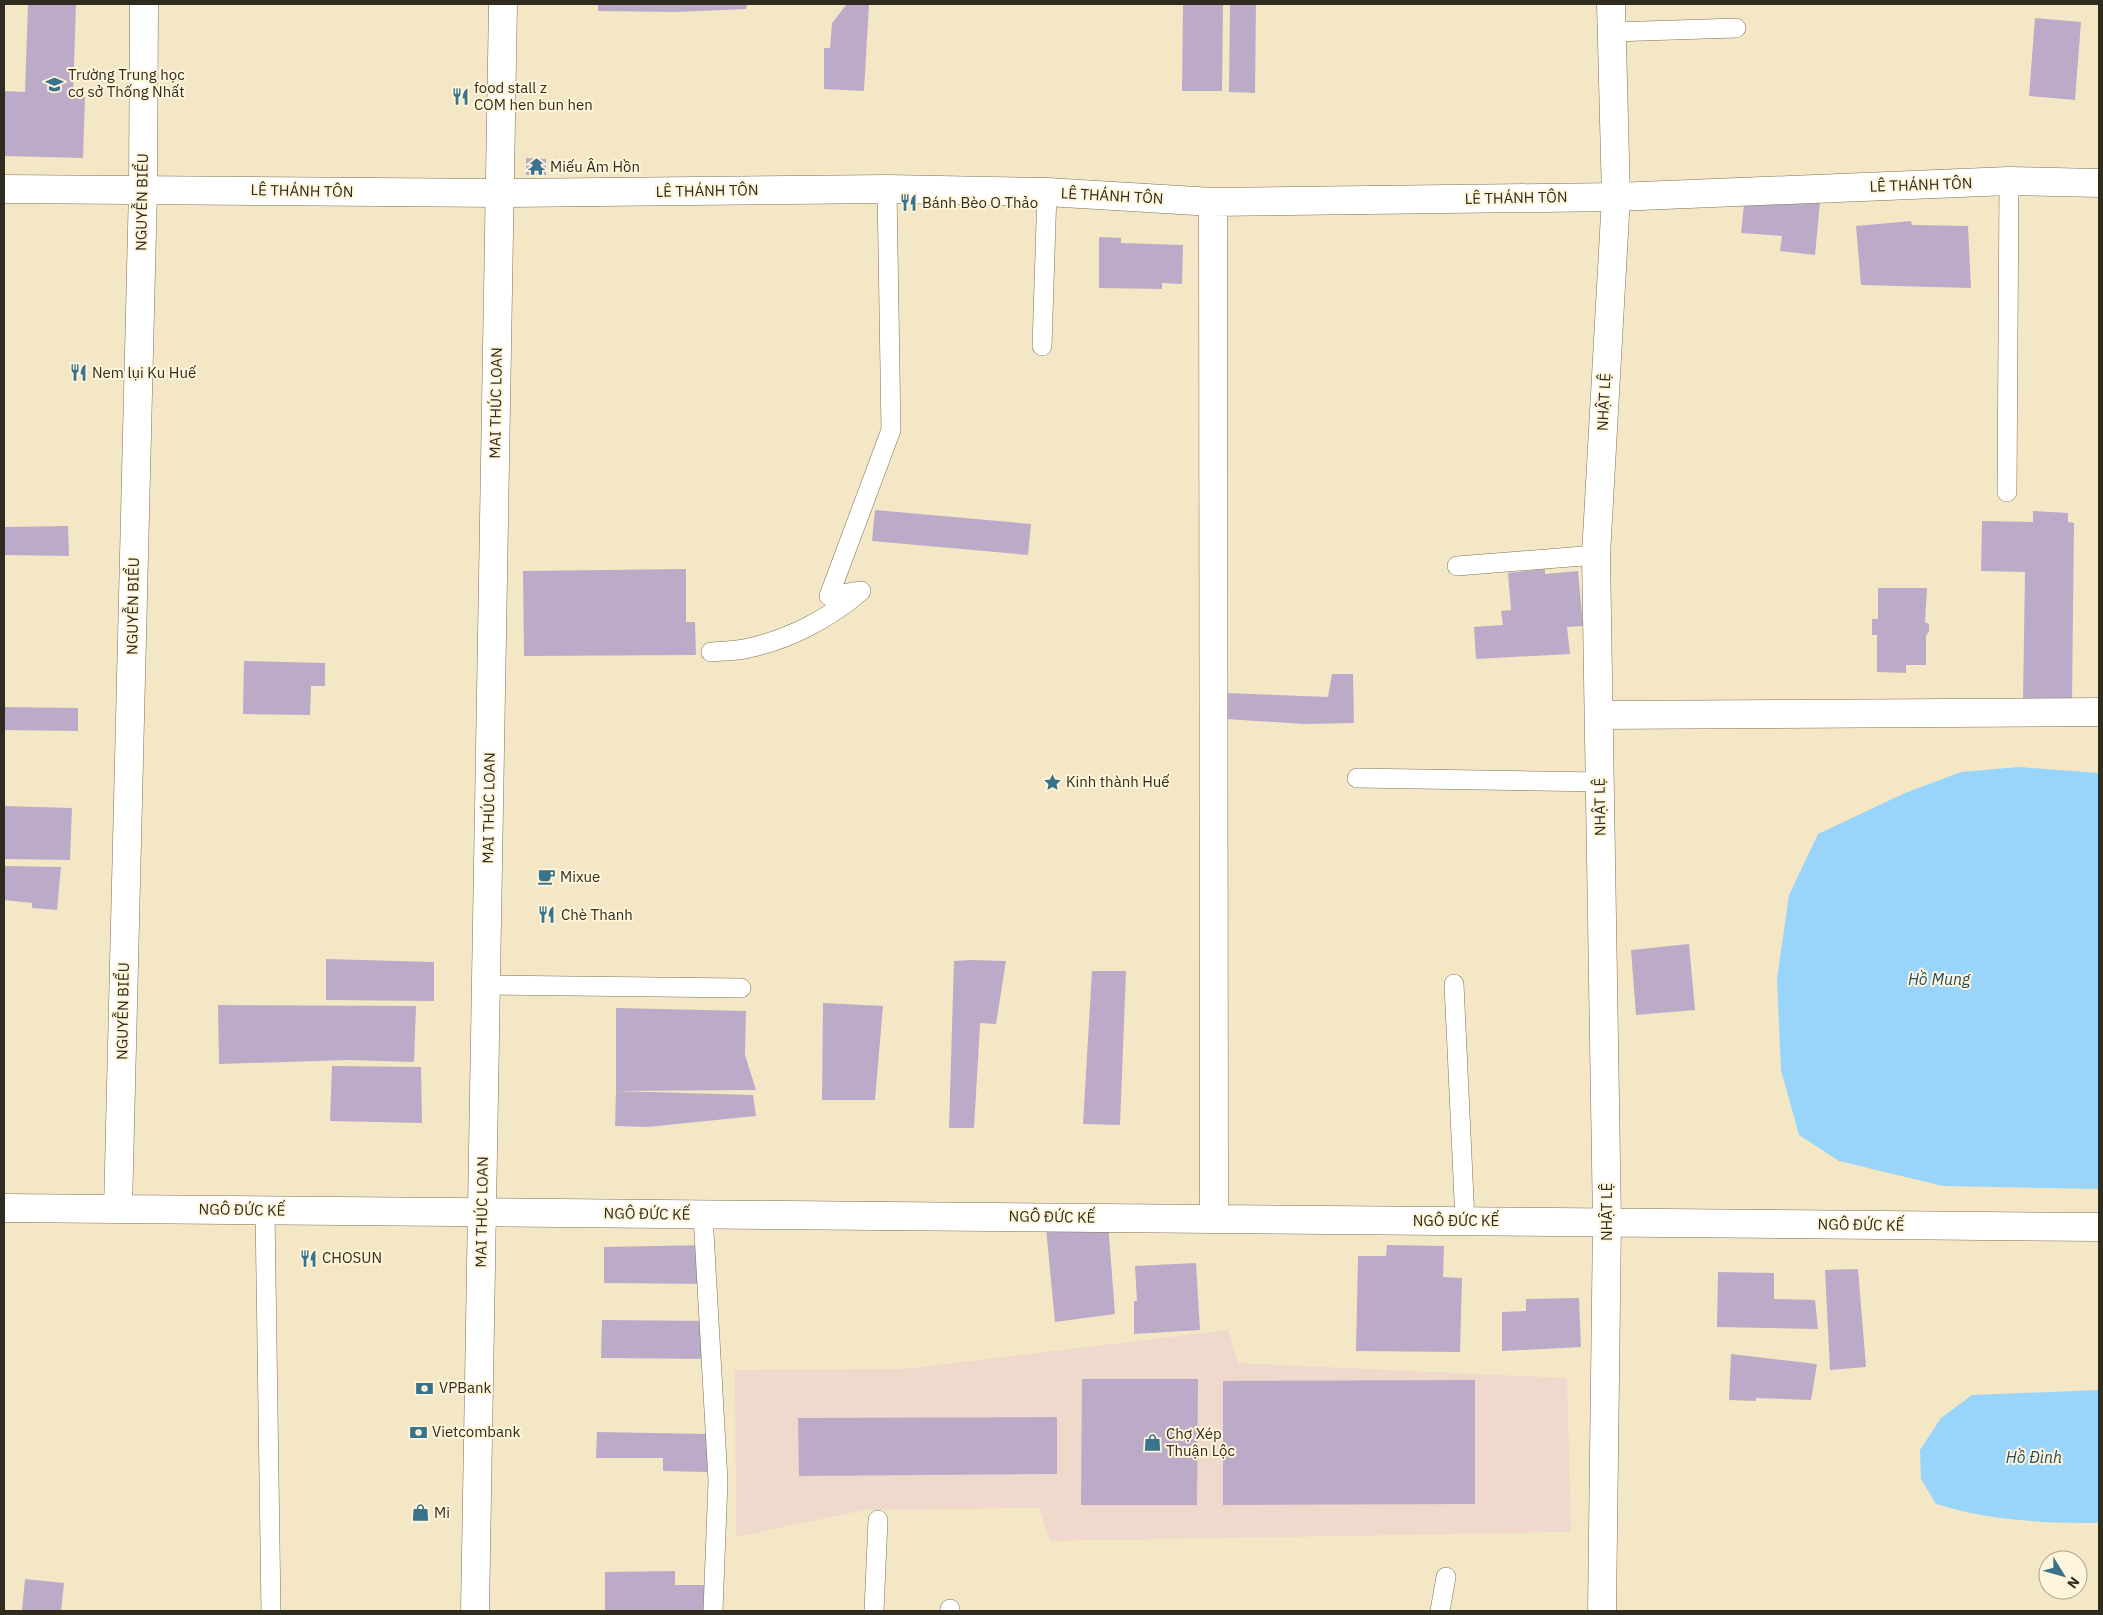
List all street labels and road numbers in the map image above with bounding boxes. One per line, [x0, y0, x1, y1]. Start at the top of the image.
street label: NGUYỄN BIỂU [130, 153, 152, 251]
street label: LÊ THÁNH TÔN [1869, 173, 1973, 196]
street label: LÊ THÁNH TÔN [250, 180, 354, 201]
street label: LÊ THÁNH TÔN [655, 180, 759, 201]
street label: LÊ THÁNH TÔN [1060, 183, 1164, 208]
street label: LÊ THÁNH TÔN [1464, 187, 1568, 208]
street label: MAI THÚC LOAN [485, 347, 506, 459]
street label: NHẬT LỆ [1592, 372, 1615, 432]
street label: NGUYỄN BIỂU [121, 557, 143, 655]
street label: MAI THÚC LOAN [478, 752, 499, 864]
street label: NHẬT LỆ [1589, 778, 1610, 836]
street label: NGUYỄN BIỂU [111, 962, 133, 1060]
street label: MAI THÚC LOAN [471, 1156, 492, 1268]
street label: NHẬT LỆ [1597, 1183, 1616, 1241]
street label: NGÔ ĐỨC KẾ [199, 1197, 286, 1220]
street label: NGÔ ĐỨC KẾ [604, 1201, 691, 1224]
street label: NGÔ ĐỨC KẾ [1009, 1204, 1096, 1227]
street label: NGÔ ĐỨC KẾ [1413, 1209, 1500, 1230]
street label: NGÔ ĐỨC KẾ [1818, 1212, 1905, 1235]

